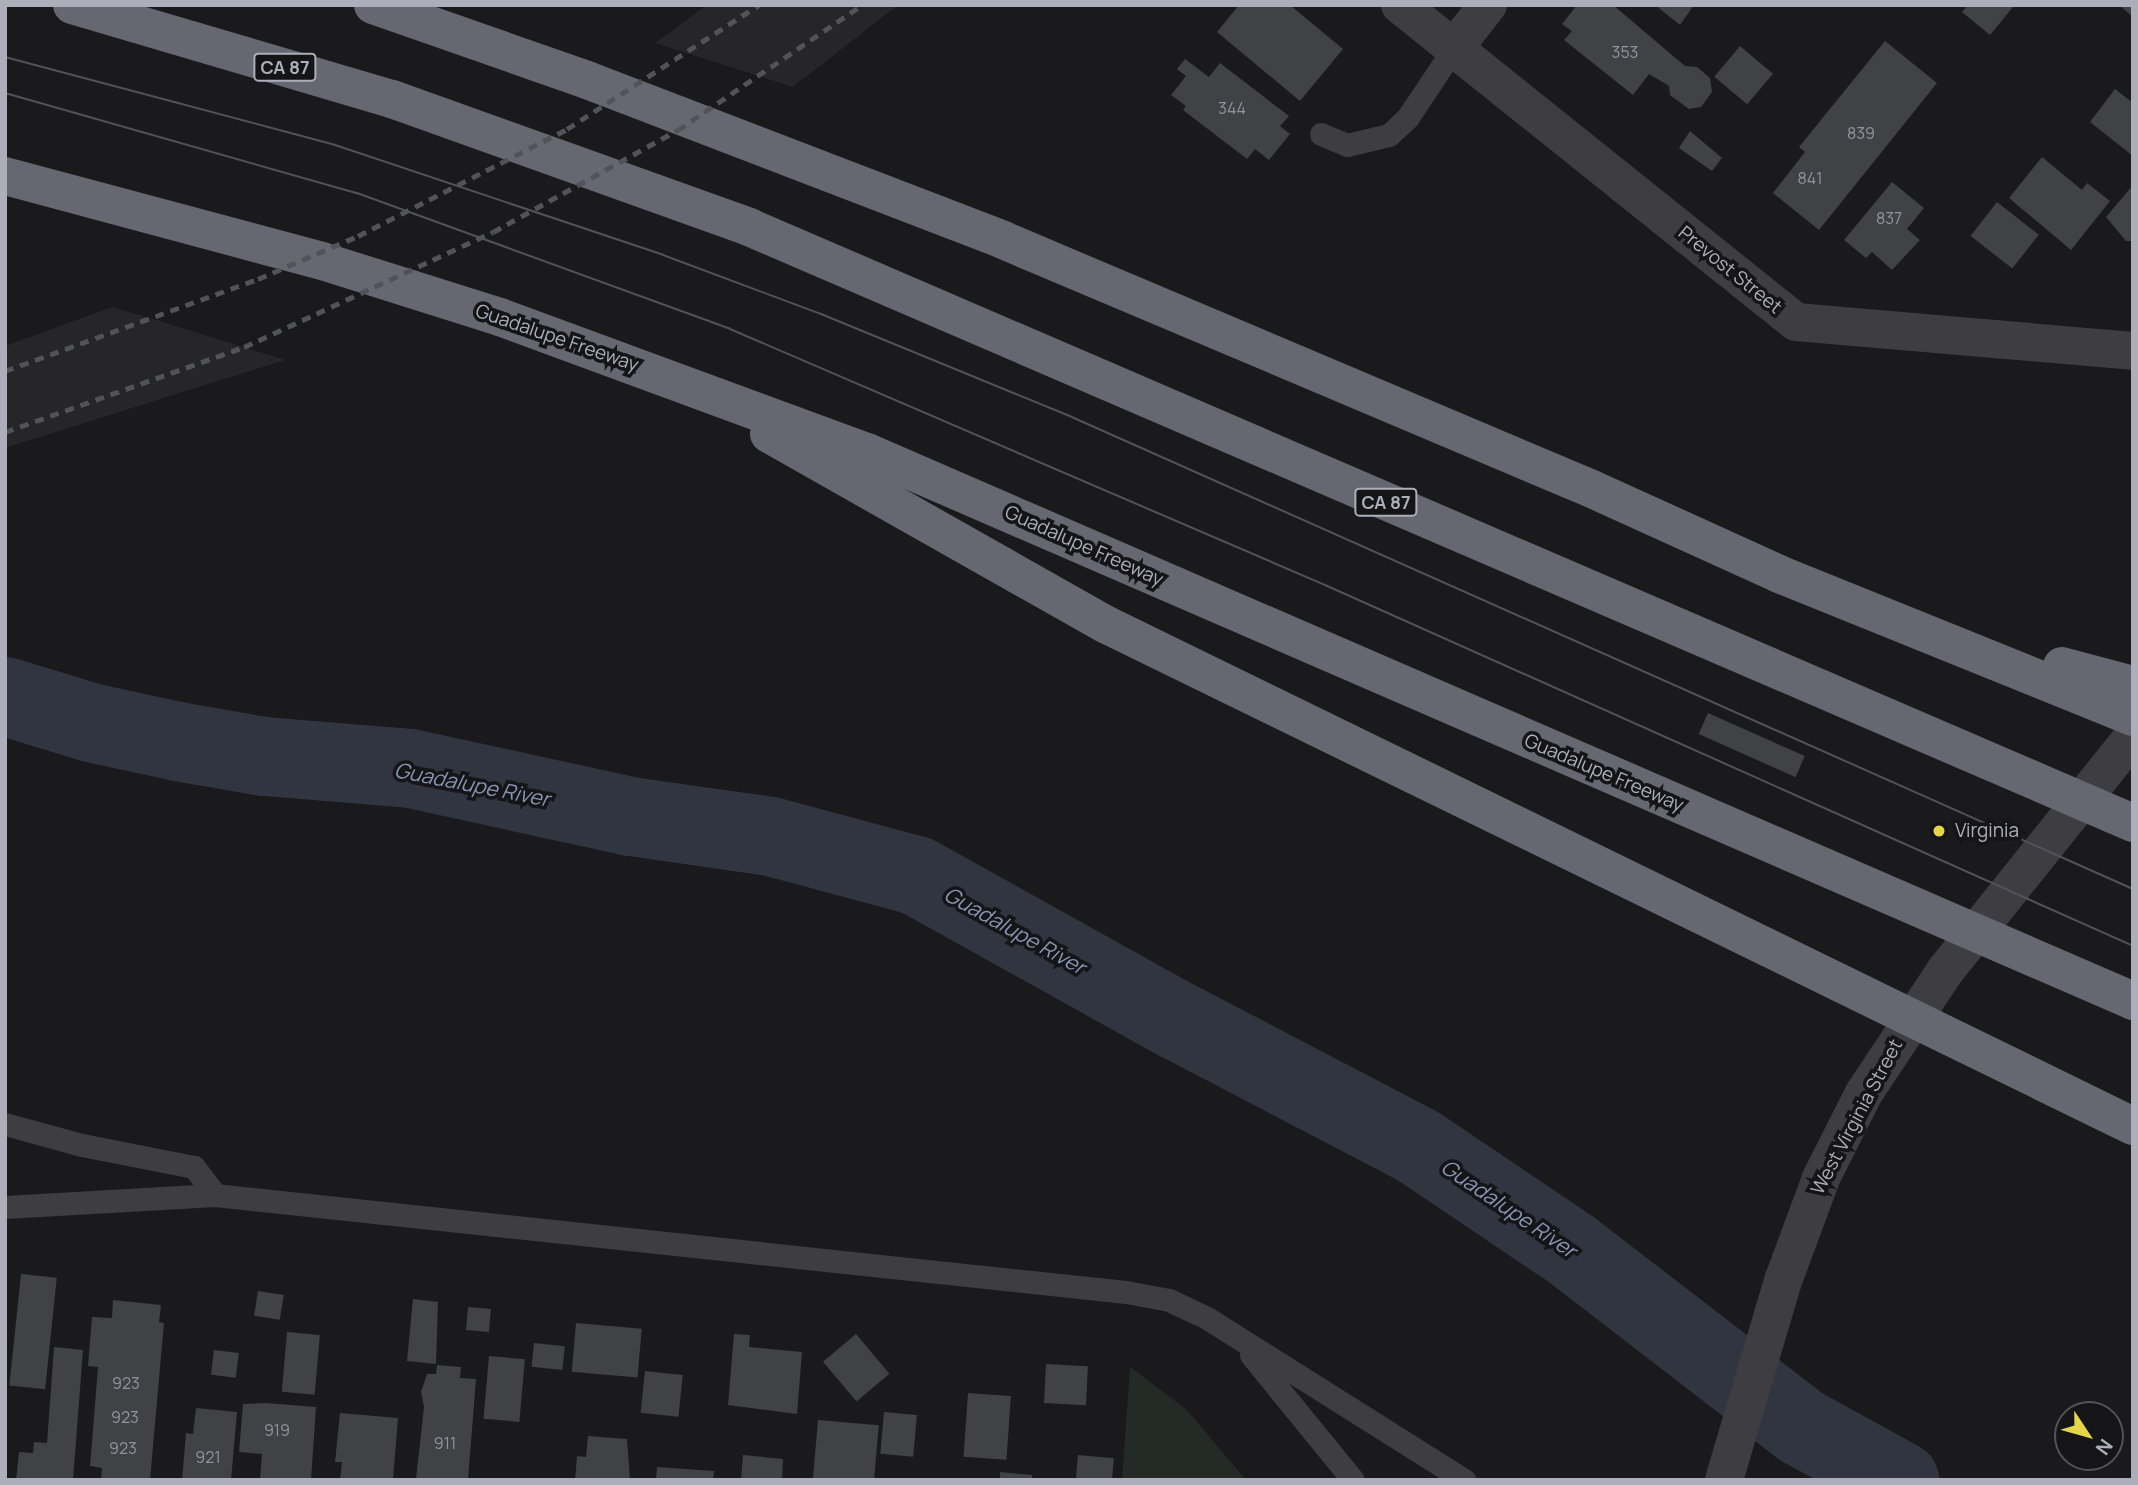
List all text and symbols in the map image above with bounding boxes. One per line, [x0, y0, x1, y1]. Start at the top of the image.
house number: 353 [1612, 42, 1638, 62]
road number: CA 87 [252, 52, 318, 82]
house number: 344 [1218, 98, 1246, 118]
house number: 839 [1847, 123, 1875, 143]
house number: 841 [1798, 168, 1822, 188]
house number: 837 [1876, 208, 1902, 228]
street label: Prevost Street [1674, 221, 1786, 319]
street label: Guadalupe Freeway [472, 299, 642, 377]
road number: CA 87 [1353, 488, 1419, 516]
street label: Guadalupe Freeway [1001, 501, 1167, 591]
street label: Guadalupe Freeway [1521, 729, 1687, 817]
water label: Guadalupe River [392, 757, 552, 811]
place label: Virginia [1955, 820, 2019, 842]
marker: Virginia [1929, 821, 1949, 841]
water label: Guadalupe River [940, 881, 1090, 979]
street label: West Virginia Street [1806, 1035, 1908, 1199]
water label: Guadalupe River [1437, 1153, 1581, 1263]
house number: 923 [112, 1373, 140, 1393]
north arrow [2054, 1401, 2124, 1471]
house number: 923 [111, 1407, 139, 1427]
house number: 919 [264, 1420, 290, 1440]
house number: 911 [434, 1433, 456, 1453]
text: N [2090, 1434, 2119, 1460]
house number: 923 [109, 1438, 137, 1458]
house number: 921 [195, 1447, 221, 1467]

